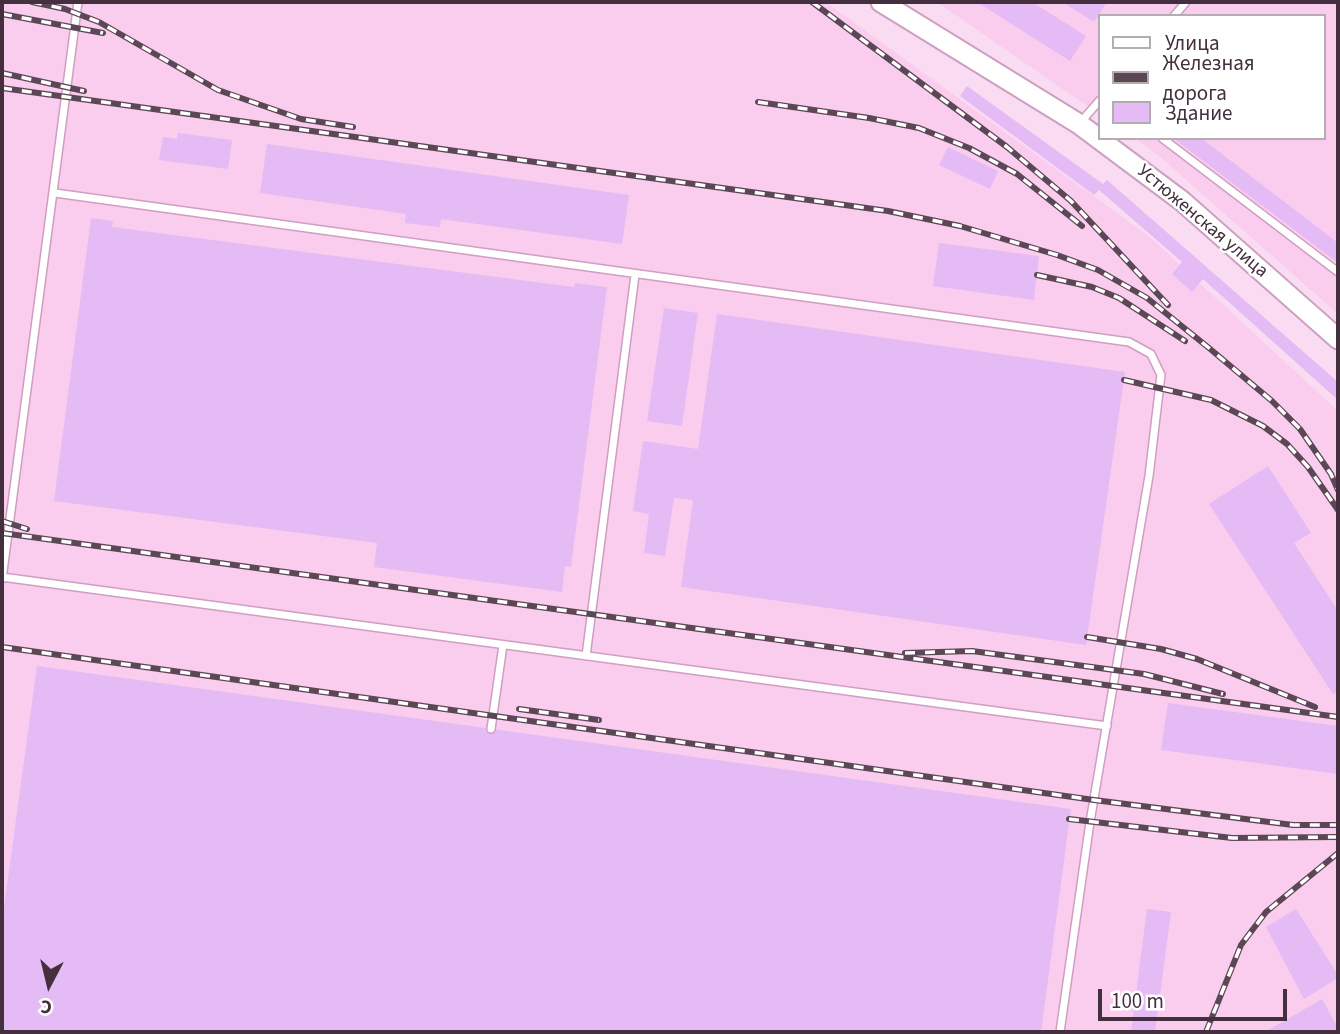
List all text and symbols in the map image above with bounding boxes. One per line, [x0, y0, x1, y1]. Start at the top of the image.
legend [1098, 14, 1326, 140]
text: Улица [1165, 28, 1220, 58]
text: Железная дорога [1163, 48, 1255, 108]
text: Здание [1165, 98, 1233, 128]
street label: Устюженская улица [1132, 161, 1272, 283]
north arrow [14, 950, 84, 1020]
scale bar [1102, 974, 1291, 1018]
text: 100 m [1111, 986, 1164, 1016]
text: С [39, 992, 54, 1020]

